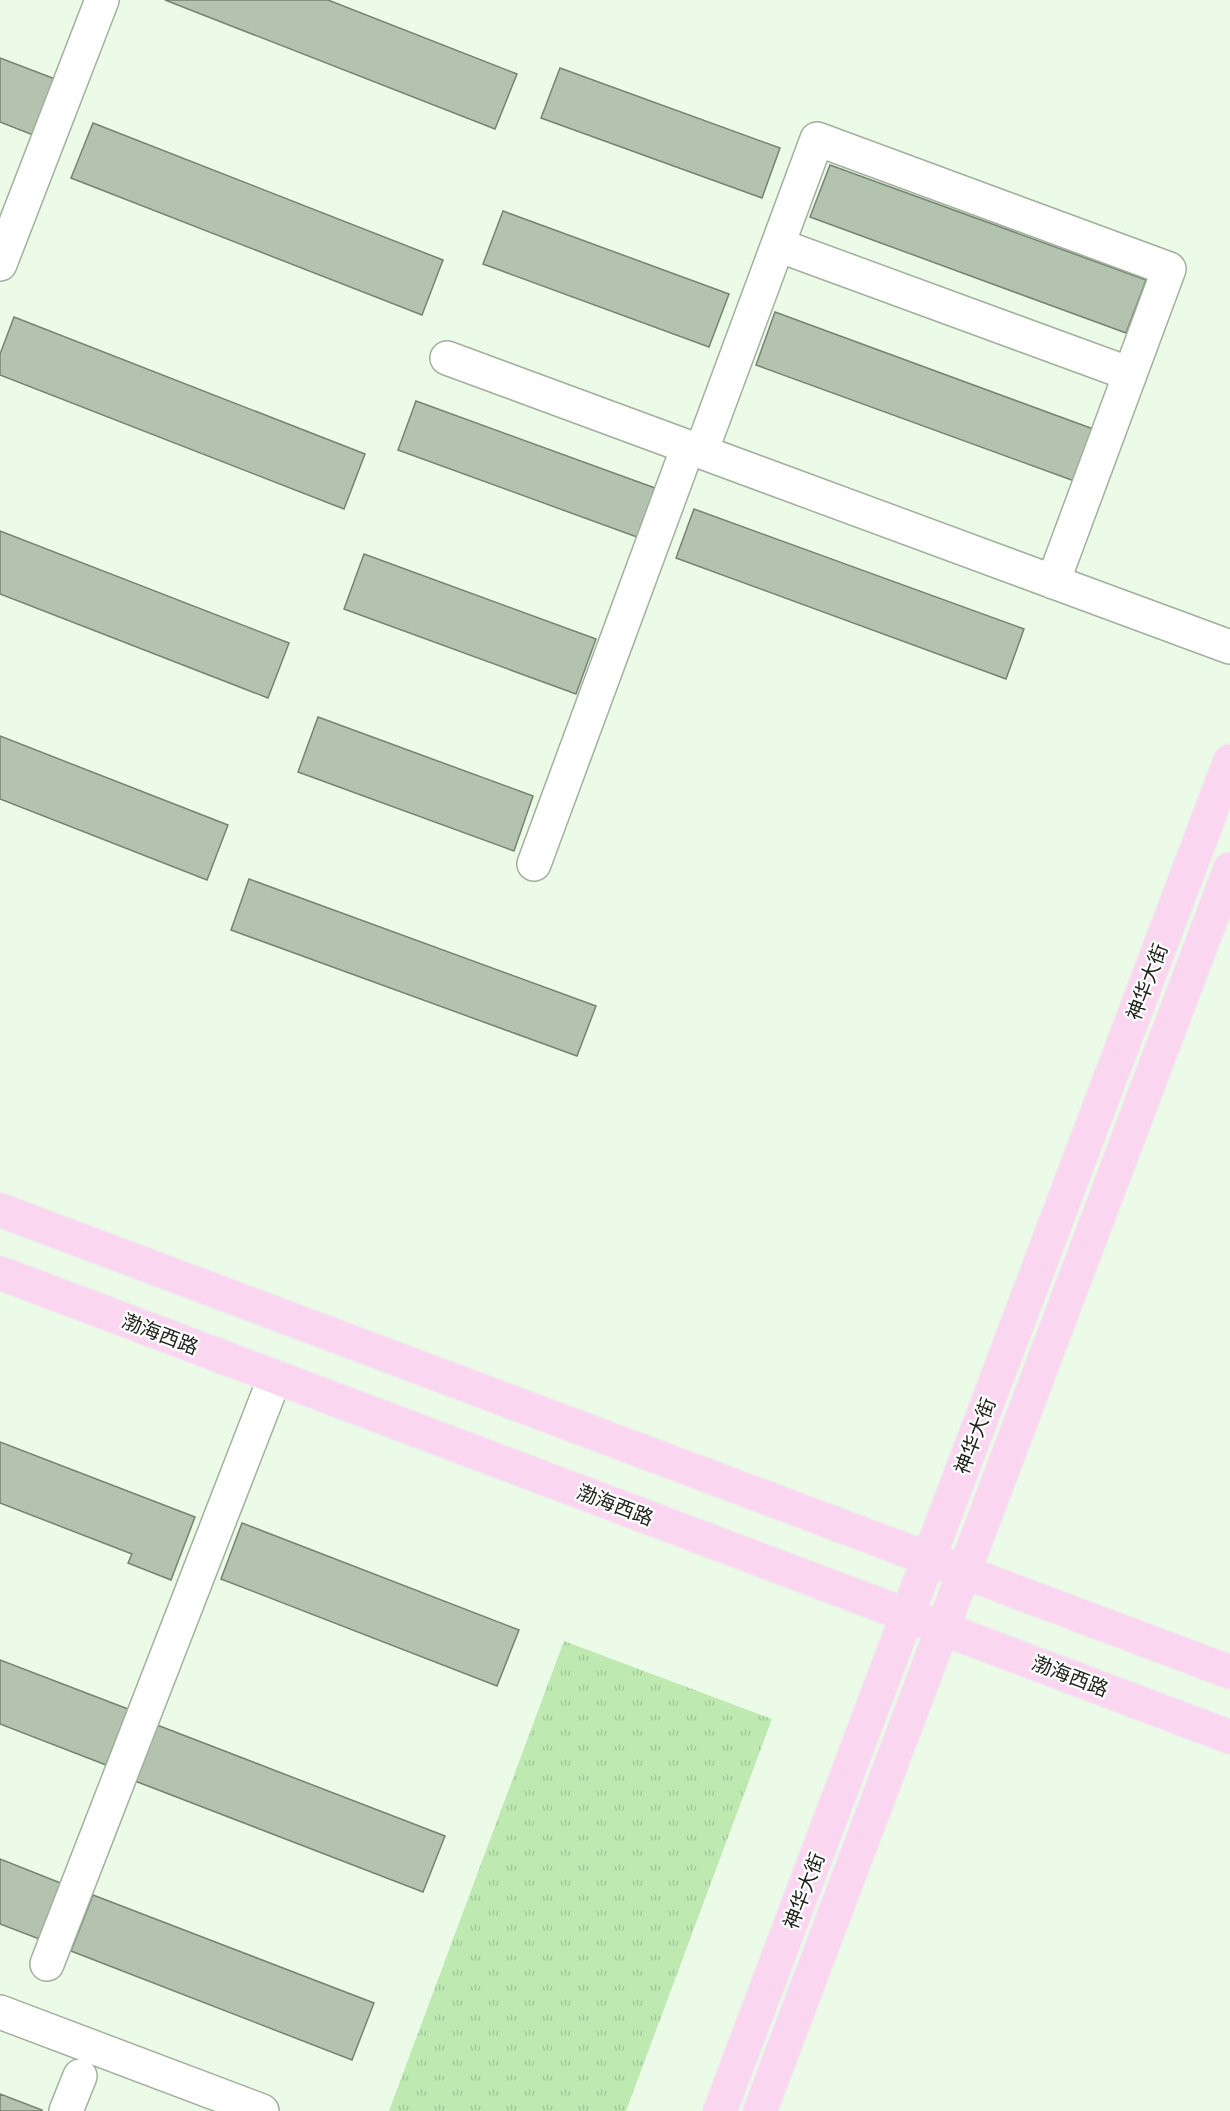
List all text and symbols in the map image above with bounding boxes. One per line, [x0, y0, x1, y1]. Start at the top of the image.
street label: 神华大街 [1122, 941, 1173, 1024]
street label: 渤海西路 [118, 1309, 201, 1360]
street label: 神华大街 [950, 1395, 1001, 1478]
street label: 渤海西路 [573, 1480, 656, 1531]
street label: 渤海西路 [1028, 1651, 1111, 1702]
street label: 神华大街 [779, 1850, 830, 1933]

